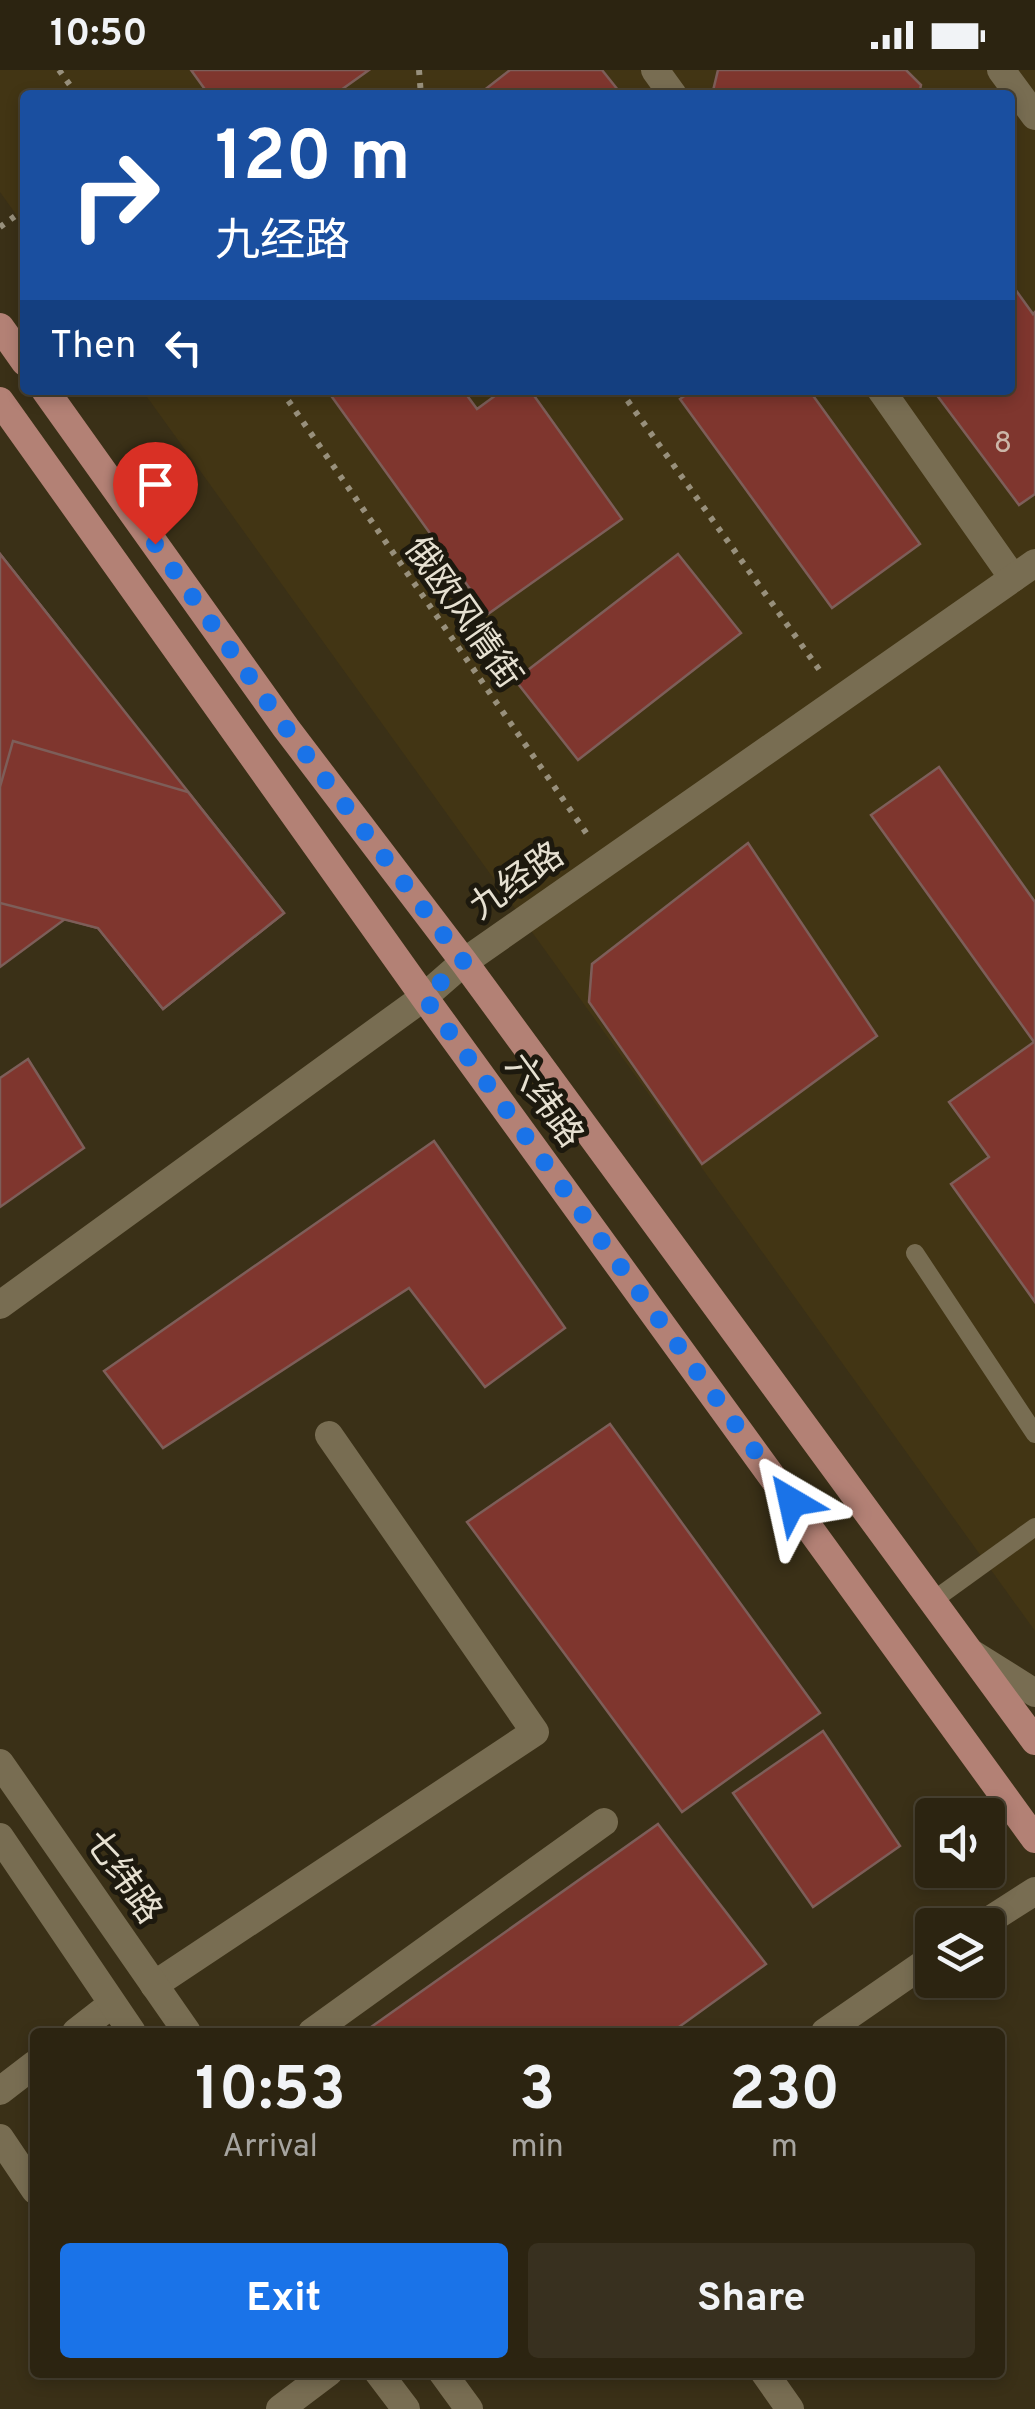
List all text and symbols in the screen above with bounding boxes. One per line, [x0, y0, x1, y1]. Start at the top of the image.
text: 10:50 [50, 11, 148, 60]
text: 120 m [215, 116, 411, 205]
icon: right [50, 130, 180, 260]
text: 九经路 [215, 215, 350, 272]
icon: left [156, 320, 211, 375]
text: Then [50, 323, 136, 372]
house number: 8 [994, 426, 1012, 463]
pin [113, 442, 198, 545]
icon: arrive [128, 457, 183, 512]
street label: 俄欧风情街 [393, 529, 530, 698]
street label: 九经路 [462, 834, 573, 931]
street label: 六纬路 [494, 1046, 591, 1157]
position arrow [740, 1450, 844, 1554]
map controls [915, 1798, 1005, 1998]
button: sound [915, 1798, 1005, 1888]
street label: 七纬路 [73, 1822, 170, 1933]
button: layers [915, 1908, 1005, 1998]
text: 10:53 [195, 2055, 346, 2131]
text: 3 [519, 2055, 555, 2131]
text: 230 [729, 2055, 840, 2131]
text: Arrival [223, 2128, 318, 2168]
text: min [511, 2128, 564, 2168]
text: m [771, 2128, 798, 2168]
button: Exit [60, 2243, 508, 2358]
button: Share [528, 2243, 975, 2358]

